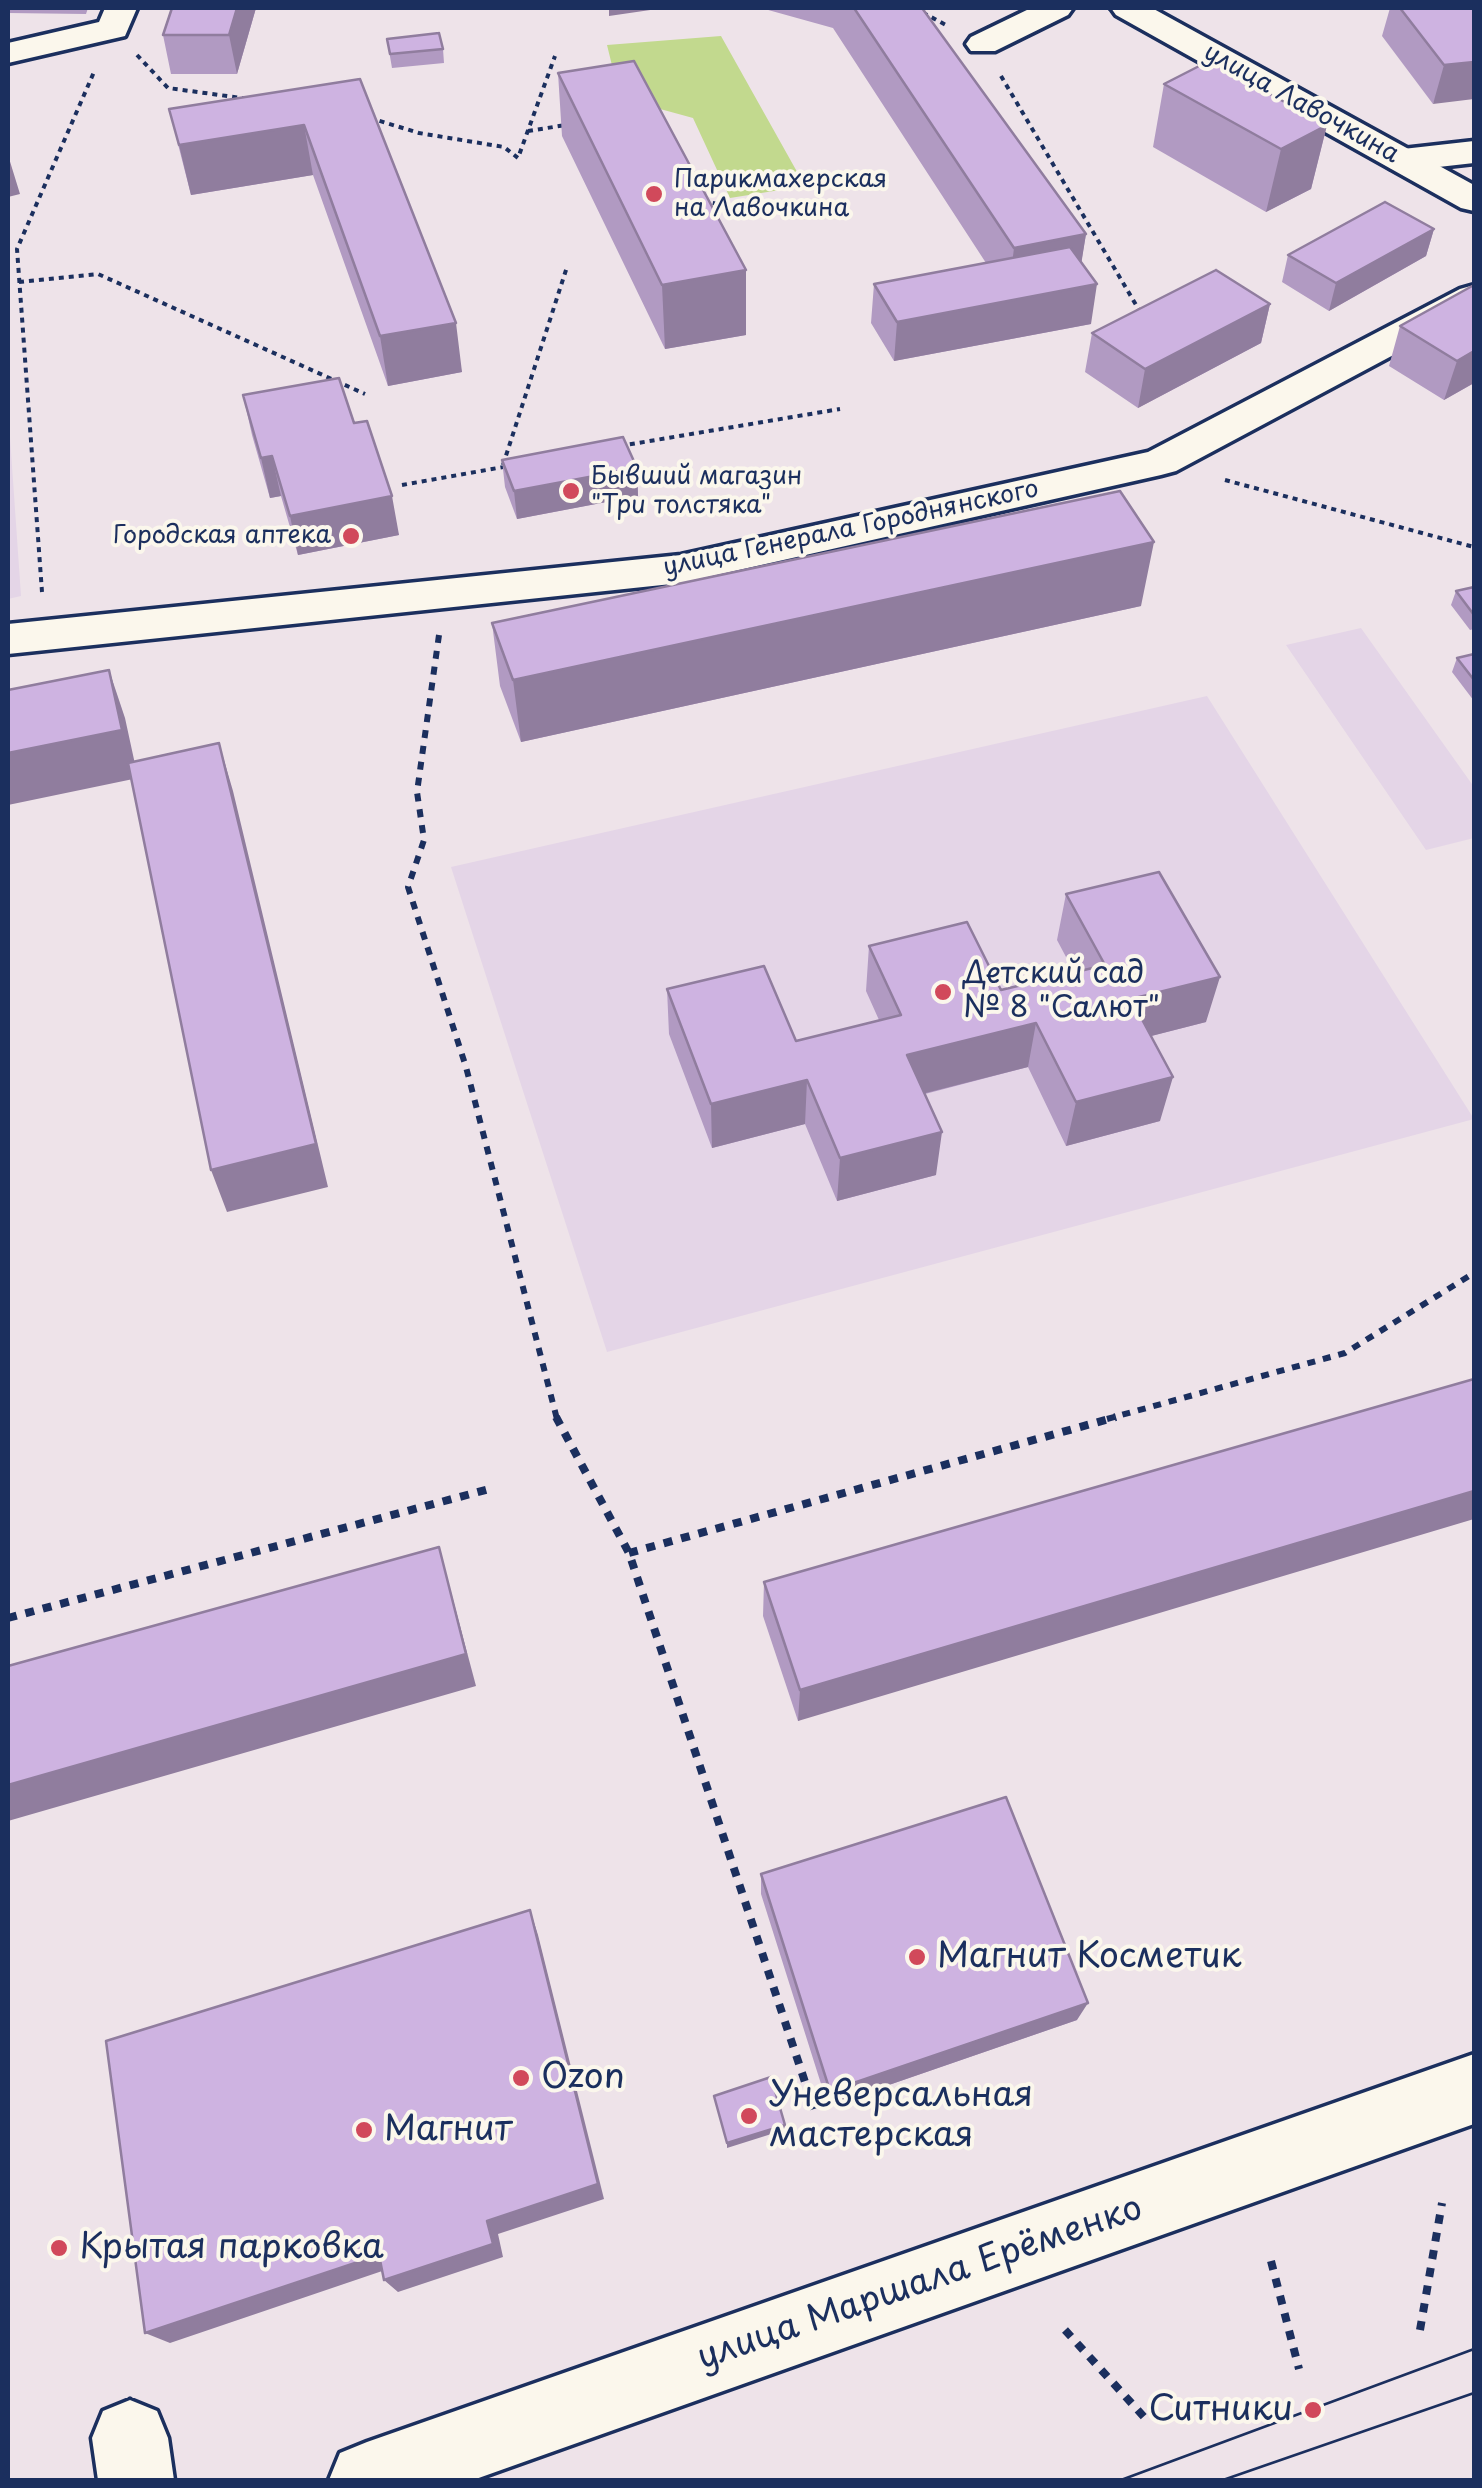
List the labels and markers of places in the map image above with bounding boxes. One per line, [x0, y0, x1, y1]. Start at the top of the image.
place label: Парикмахерская на Лавочкина [674, 165, 887, 224]
marker: Парикмахерская на Лавочкина [643, 183, 665, 205]
place label: Бывший магазин "Три толстяка" [591, 462, 802, 521]
marker: Бывший магазин "Три толстяка" [560, 480, 582, 502]
place label: Городская аптека [113, 521, 331, 551]
marker: Городская аптека [340, 525, 362, 547]
place label: Детский сад № 8 "Салют" [963, 957, 1160, 1028]
marker: Детский сад № 8 "Салют" [932, 981, 954, 1003]
place label: Магнит Косметик [937, 1936, 1241, 1978]
marker: Магнит Косметик [906, 1946, 928, 1968]
place label: Ozon [541, 2057, 625, 2099]
marker: Ozon [510, 2067, 532, 2089]
place label: Уневерсальная мастерская [769, 2075, 1033, 2157]
marker: Уневерсальная мастерская [738, 2105, 760, 2127]
place label: Магнит [384, 2109, 512, 2151]
marker: Магнит [353, 2119, 375, 2141]
place label: Крытая парковка [79, 2227, 384, 2269]
marker: Крытая парковка [48, 2237, 70, 2259]
place label: Ситники [1148, 2389, 1293, 2431]
marker: Ситники [1302, 2399, 1324, 2421]

